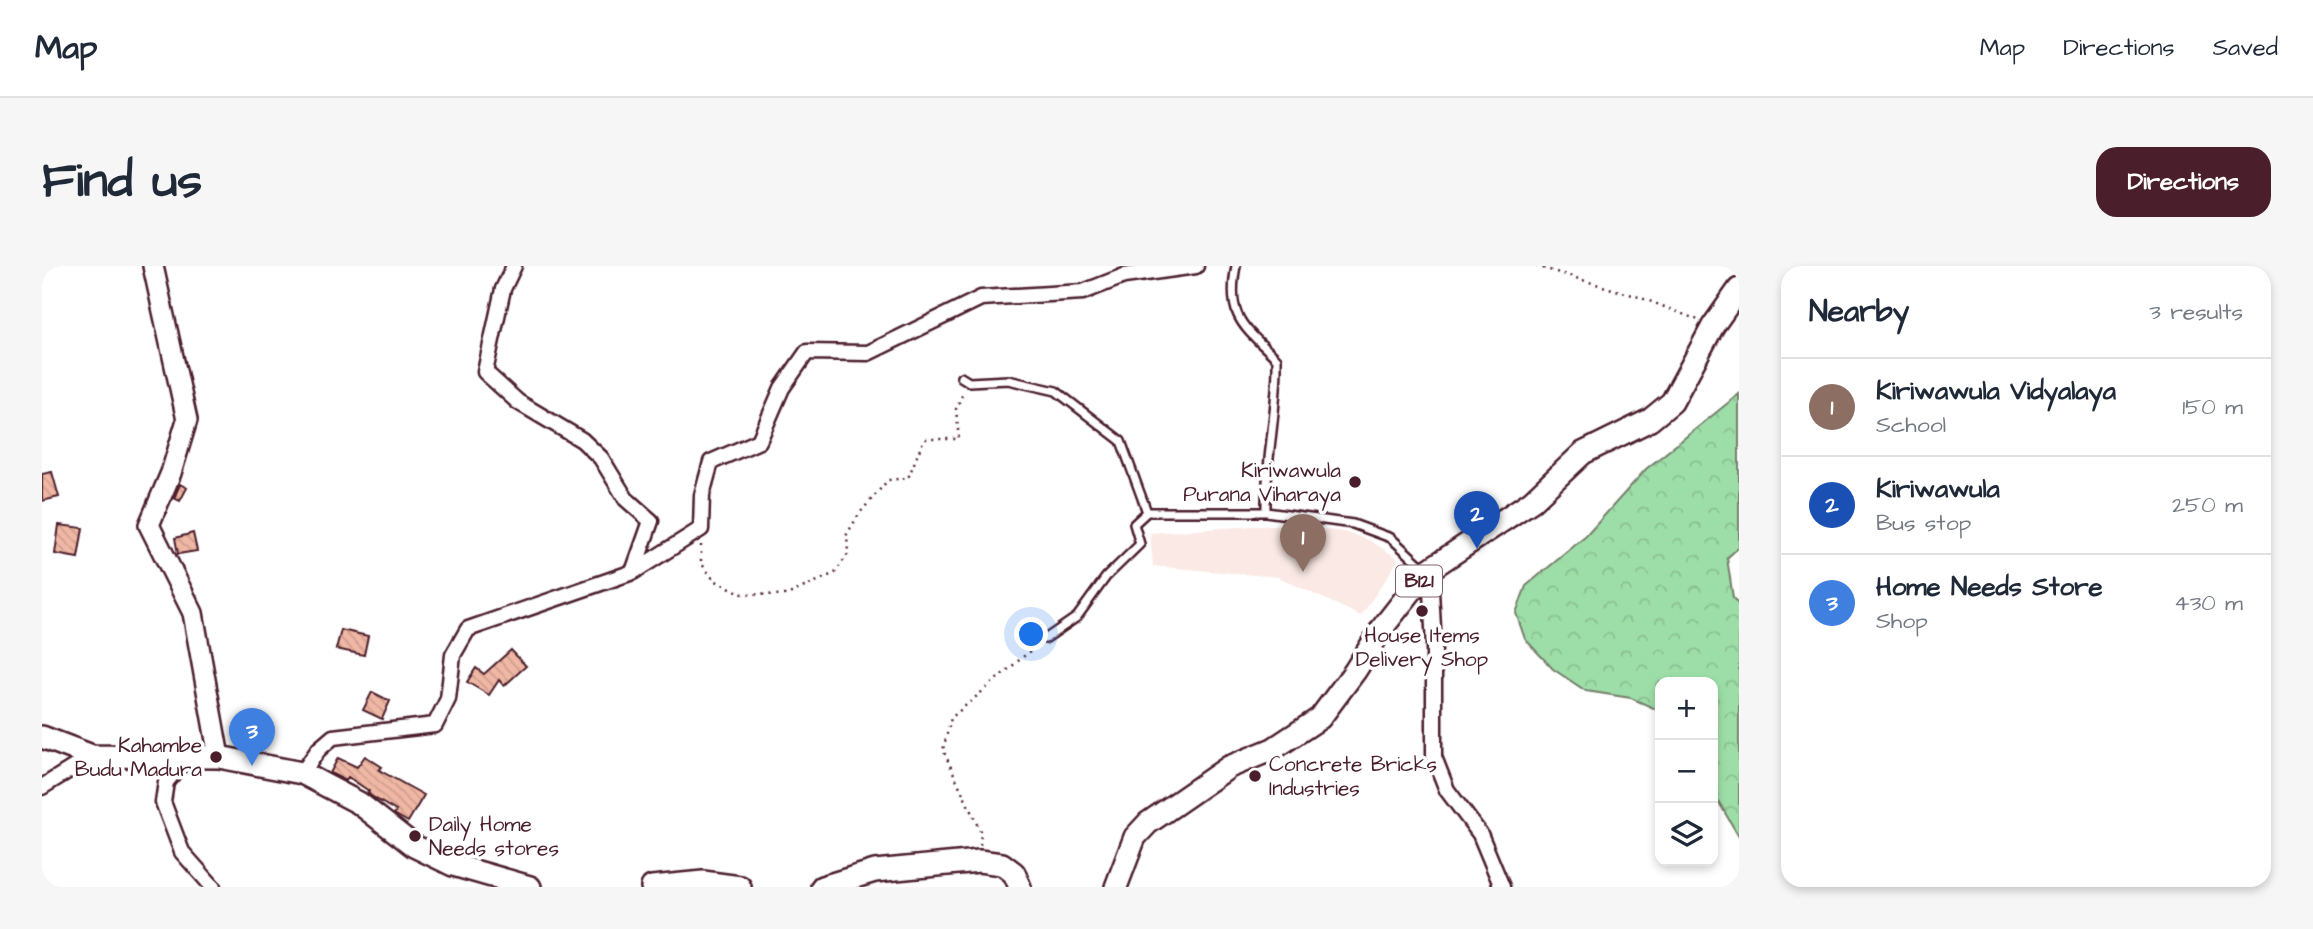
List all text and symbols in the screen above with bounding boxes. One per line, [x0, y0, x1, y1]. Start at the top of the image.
text: Map [35, 25, 97, 71]
text: Map [1980, 31, 2025, 65]
text: Directions [2063, 31, 2175, 65]
text: Saved [2213, 31, 2278, 65]
button: Directions [2096, 147, 2271, 217]
text: Find us [42, 148, 202, 216]
text: Nearby [1809, 291, 1909, 333]
text: 3 results [2149, 296, 2243, 328]
text: Kiriwawula Vidyalaya [1876, 373, 2116, 409]
text: 1 [1831, 391, 1833, 423]
text: 150 m [2182, 391, 2243, 423]
text: School [1876, 409, 1946, 441]
place label: Kiriwawula Purana Viharaya [1183, 456, 1341, 511]
text: Kiriwawula [1876, 471, 2000, 507]
marker: Kiriwawula Purana Viharaya [1347, 474, 1363, 490]
text: 2 [1825, 489, 1839, 521]
text: 250 m [2172, 489, 2243, 521]
pin: 2 [1454, 491, 1500, 549]
text: Bus stop [1876, 507, 1971, 539]
pin: 1 [1280, 514, 1326, 572]
road number: B121 [1396, 566, 1442, 596]
text: Home Needs Store [1876, 569, 2103, 605]
text: 3 [1826, 587, 1838, 619]
text: 430 m [2174, 587, 2243, 619]
marker: House Items Delivery Shop [1414, 603, 1430, 619]
text: Shop [1876, 605, 1928, 637]
your location [1014, 617, 1048, 651]
place label: House Items Delivery Shop [1356, 621, 1489, 676]
map controls [1655, 677, 1718, 866]
button: + [1655, 677, 1718, 740]
pin: 3 [229, 708, 275, 766]
place label: Kahambe Budu Madura [75, 731, 202, 784]
button: − [1655, 740, 1718, 803]
marker: Kahambe Budu Madura [208, 749, 224, 765]
place label: Concrete Bricks Industries [1269, 750, 1437, 803]
marker: Concrete Bricks Industries [1247, 768, 1263, 784]
button: layers [1655, 803, 1718, 866]
place label: Daily Home Needs stores [429, 810, 559, 863]
marker: Daily Home Needs stores [407, 828, 423, 844]

